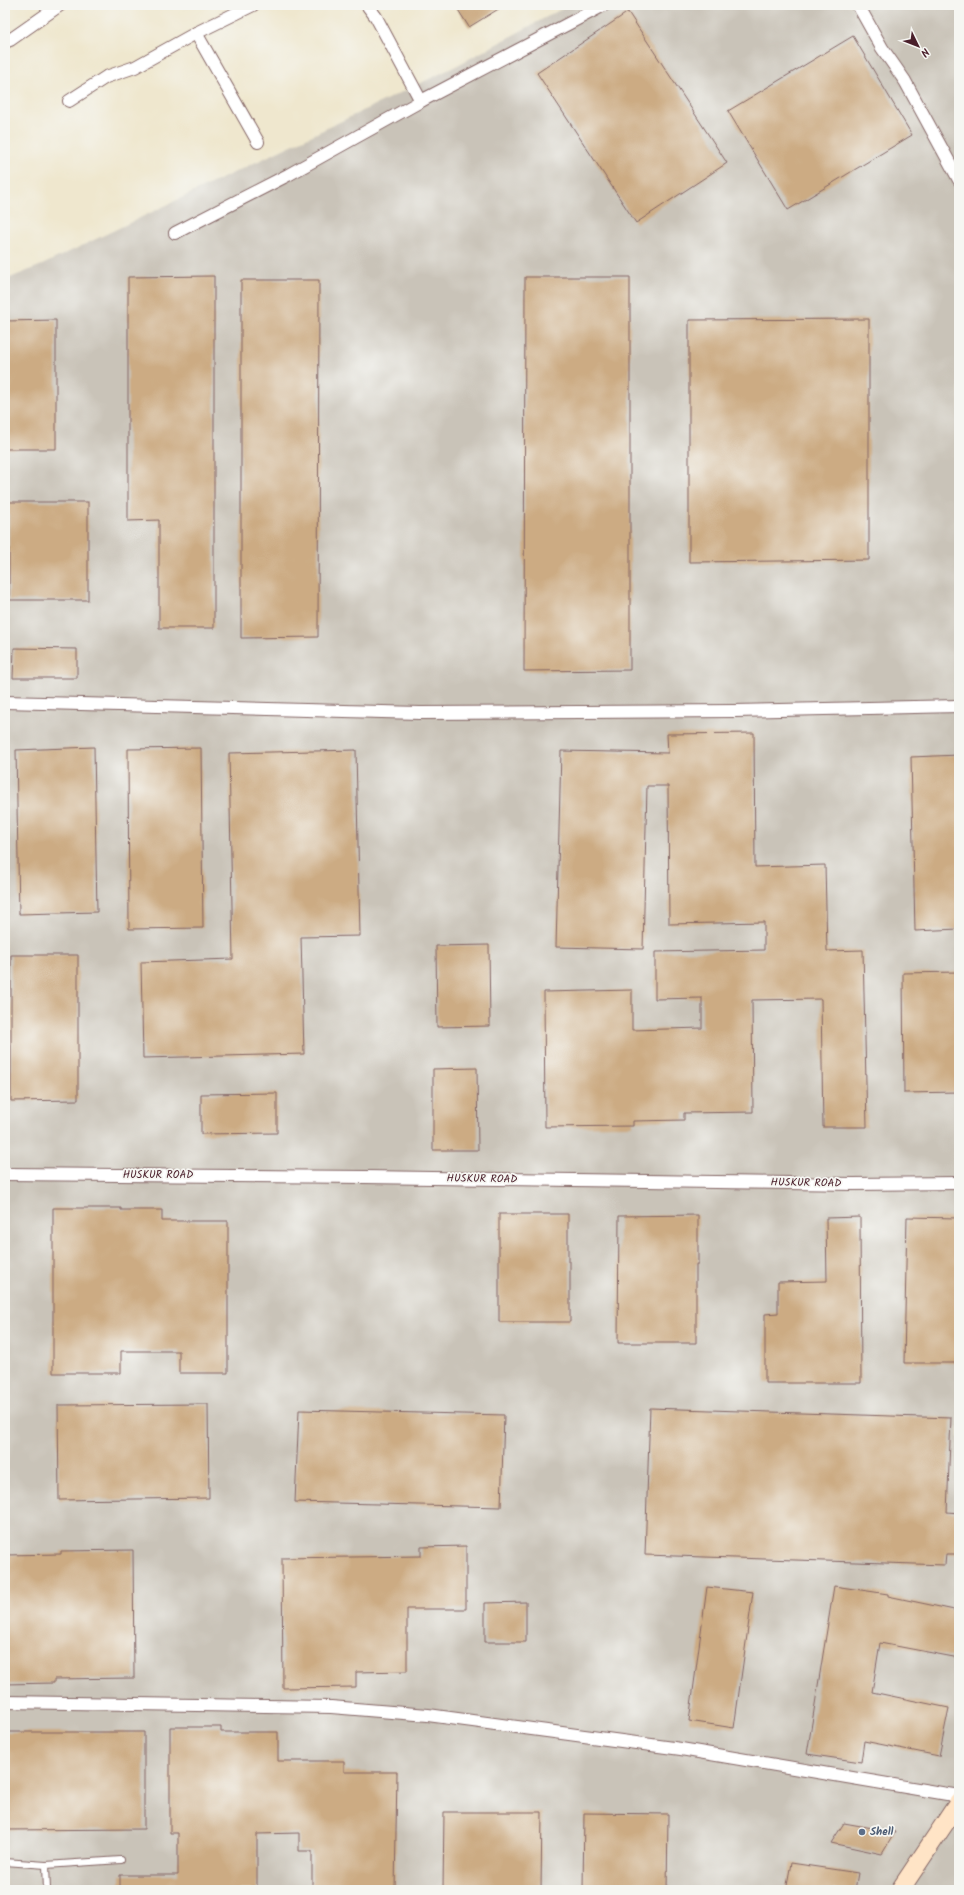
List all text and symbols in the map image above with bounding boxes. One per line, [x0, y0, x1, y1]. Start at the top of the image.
north arrow [898, 26, 938, 66]
text: N [916, 43, 934, 61]
street label: HUSKUR ROAD [123, 1166, 193, 1184]
street label: HUSKUR ROAD [447, 1169, 517, 1189]
street label: HUSKUR ROAD [771, 1173, 841, 1193]
place label: Shell [870, 1823, 894, 1841]
marker: Shell [857, 1827, 867, 1837]

